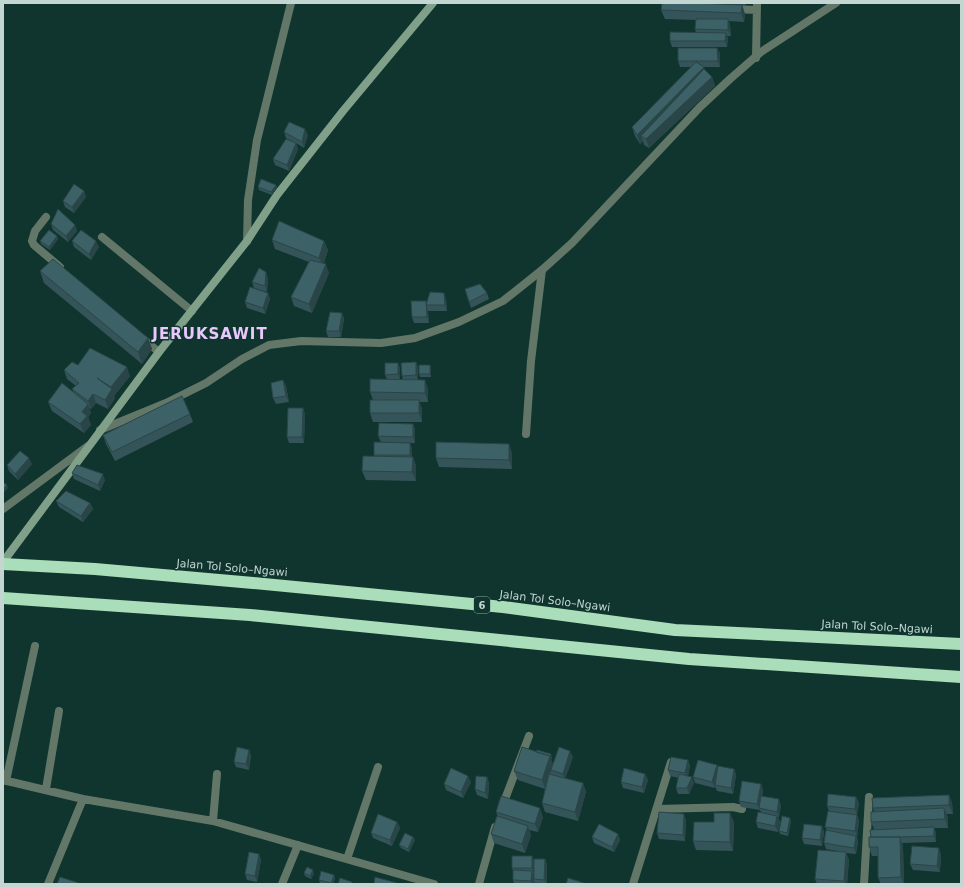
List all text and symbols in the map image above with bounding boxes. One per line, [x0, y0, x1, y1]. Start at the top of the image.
district label: JERUKSAWIT [151, 325, 268, 343]
street label: Jalan Tol Solo–Ngawi [175, 557, 288, 579]
street label: Jalan Tol Solo–Ngawi [498, 588, 611, 614]
road number: 6 [474, 597, 490, 613]
street label: Jalan Tol Solo–Ngawi [820, 618, 933, 636]

